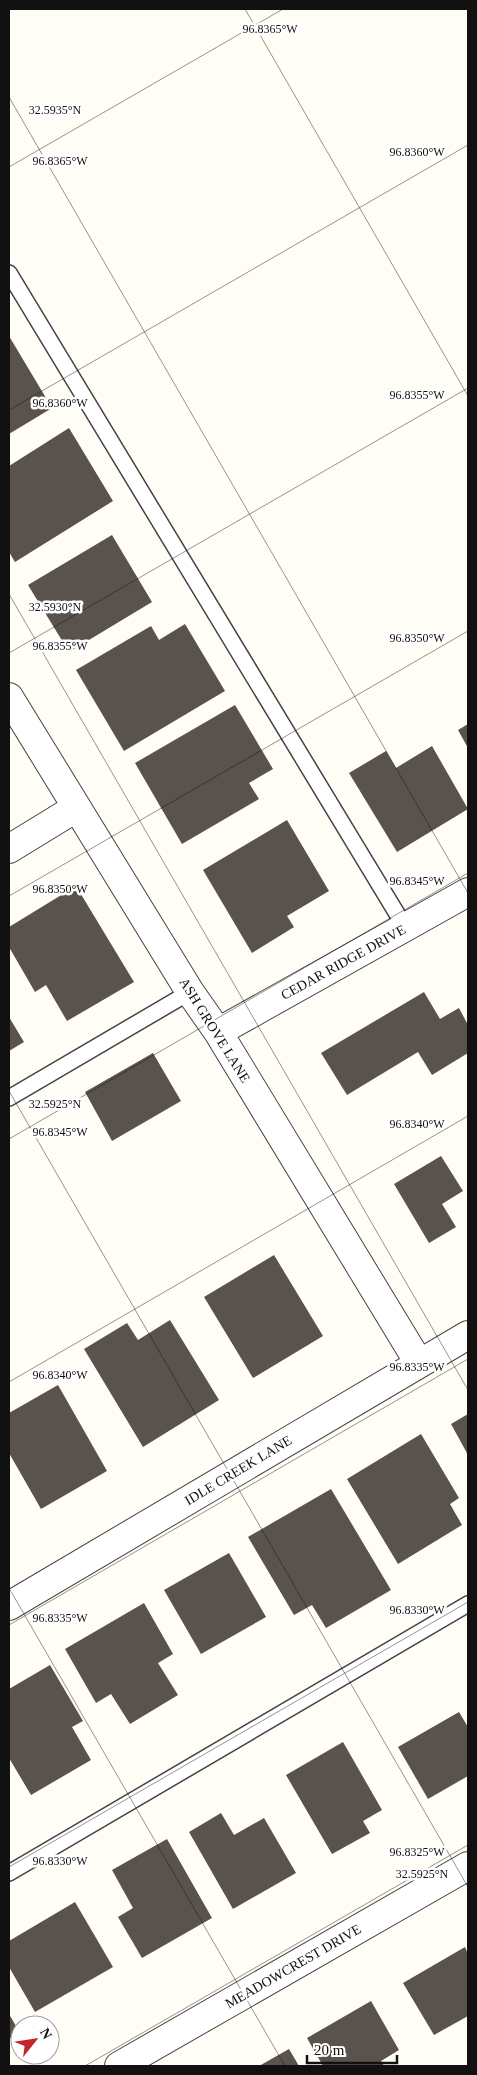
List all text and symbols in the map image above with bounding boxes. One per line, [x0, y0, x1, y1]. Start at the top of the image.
text: 96.8365°W [242, 22, 298, 36]
text: 32.5935°N [29, 103, 82, 117]
text: 96.8360°W [389, 145, 445, 159]
text: 96.8365°W [32, 154, 88, 168]
text: 96.8355°W [389, 388, 445, 402]
text: 96.8360°W [32, 396, 88, 410]
text: 32.5930°N [29, 600, 82, 614]
text: 96.8350°W [389, 631, 445, 645]
text: 96.8355°W [32, 639, 88, 653]
text: 96.8345°W [389, 874, 445, 888]
text: 96.8350°W [32, 882, 88, 896]
street label: CEDAR RIDGE DRIVE [278, 922, 408, 1003]
street label: ASH GROVE LANE [176, 975, 253, 1085]
text: 32.5925°N [29, 1097, 82, 1111]
text: 96.8340°W [389, 1117, 445, 1131]
text: 96.8345°W [32, 1125, 88, 1139]
text: 96.8335°W [389, 1360, 445, 1374]
text: 96.8340°W [32, 1368, 88, 1382]
street label: IDLE CREEK LANE [182, 1433, 294, 1508]
text: 96.8330°W [389, 1603, 445, 1617]
text: 96.8335°W [32, 1611, 88, 1625]
text: 96.8325°W [389, 1845, 445, 1859]
text: 96.8330°W [32, 1854, 88, 1868]
text: 32.5925°N [396, 1867, 449, 1881]
street label: MEADOWCREST DRIVE [223, 1921, 364, 2011]
north arrow [10, 2015, 60, 2065]
text: N [37, 2026, 55, 2042]
scale bar [307, 2032, 397, 2064]
text: 20 m [314, 2042, 345, 2058]

